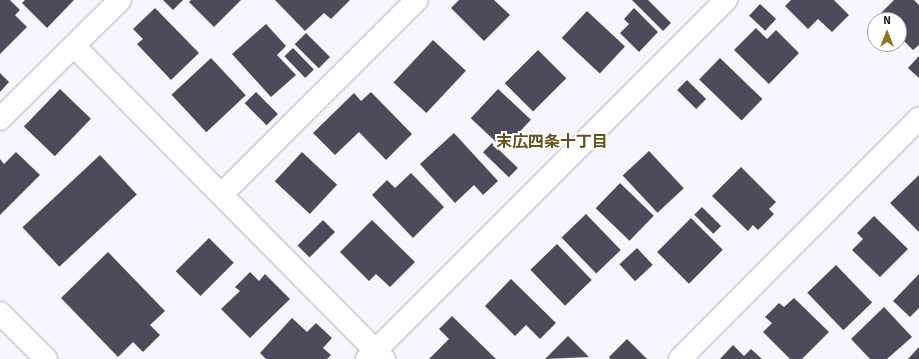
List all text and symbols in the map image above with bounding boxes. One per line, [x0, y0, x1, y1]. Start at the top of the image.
north arrow [867, 12, 907, 52]
text: N [883, 14, 891, 27]
district label: 末広四条十丁目 [496, 132, 608, 152]

